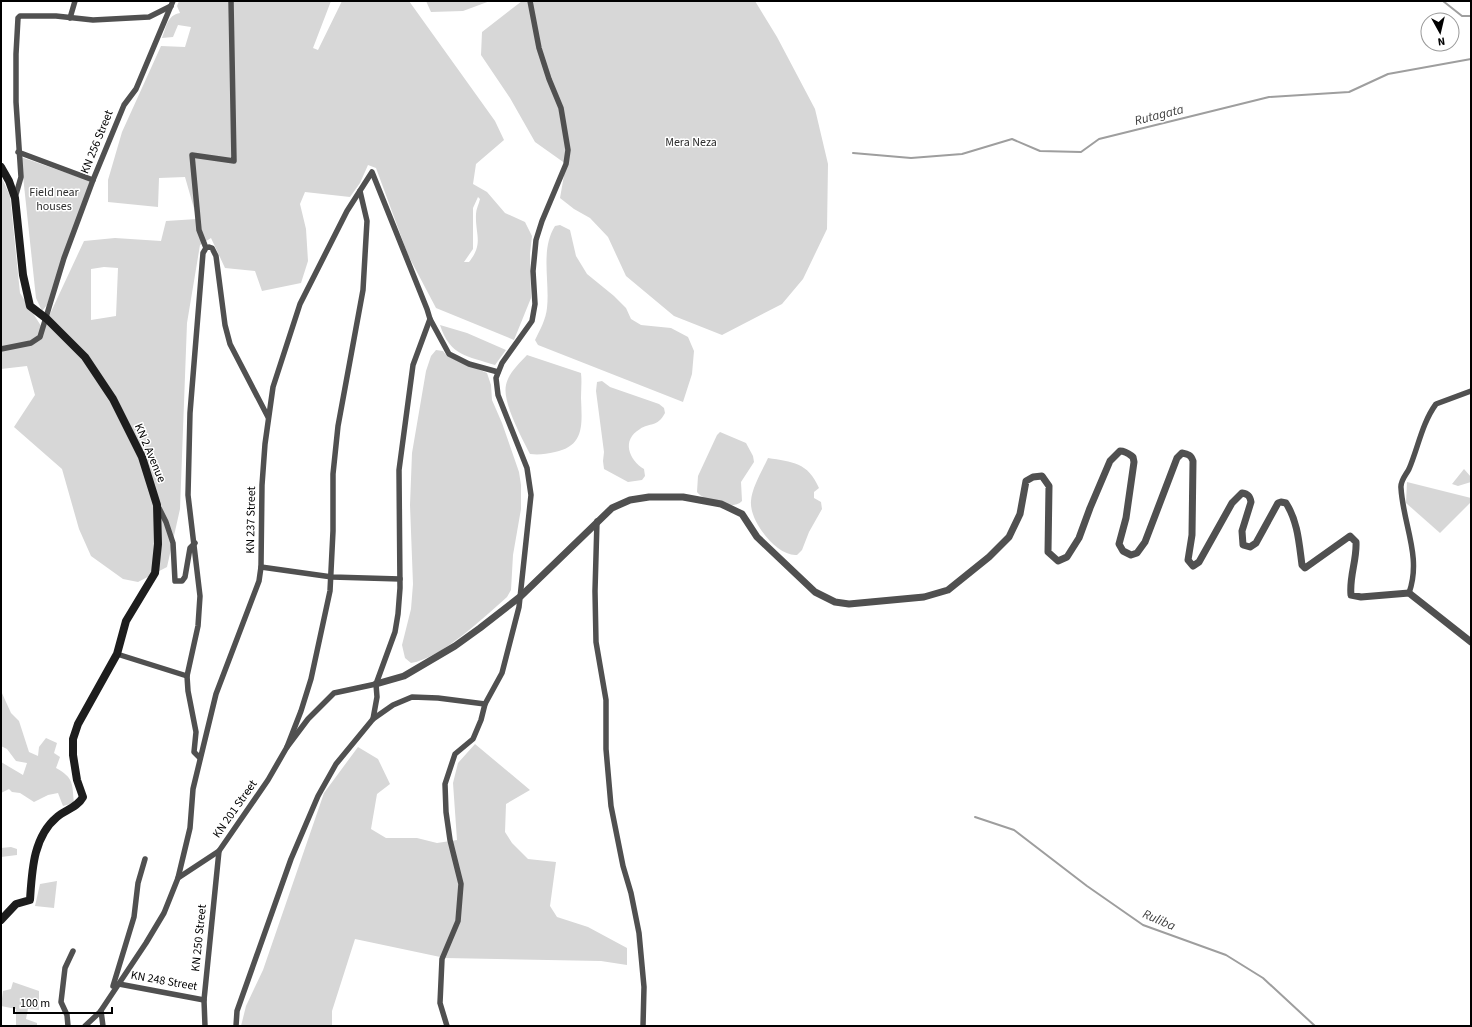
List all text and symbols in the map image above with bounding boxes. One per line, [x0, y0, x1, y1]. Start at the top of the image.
north arrow [1420, 12, 1460, 52]
text: N [1437, 33, 1446, 49]
water label: Rutagata [1133, 100, 1185, 130]
street label: KN 256 Street [76, 108, 118, 176]
park label: Mera Neza [665, 134, 717, 151]
park label: Field near houses [29, 184, 80, 215]
street label: KN 2 Avenue [130, 421, 170, 485]
street label: KN 237 Street [242, 486, 260, 554]
street label: KN 201 Street [209, 776, 261, 842]
street label: KN 250 Street [187, 904, 211, 972]
water label: Ruliba [1140, 905, 1178, 935]
street label: KN 248 Street [129, 967, 199, 995]
scale bar [14, 989, 112, 1015]
text: 100 m [20, 995, 50, 1012]

